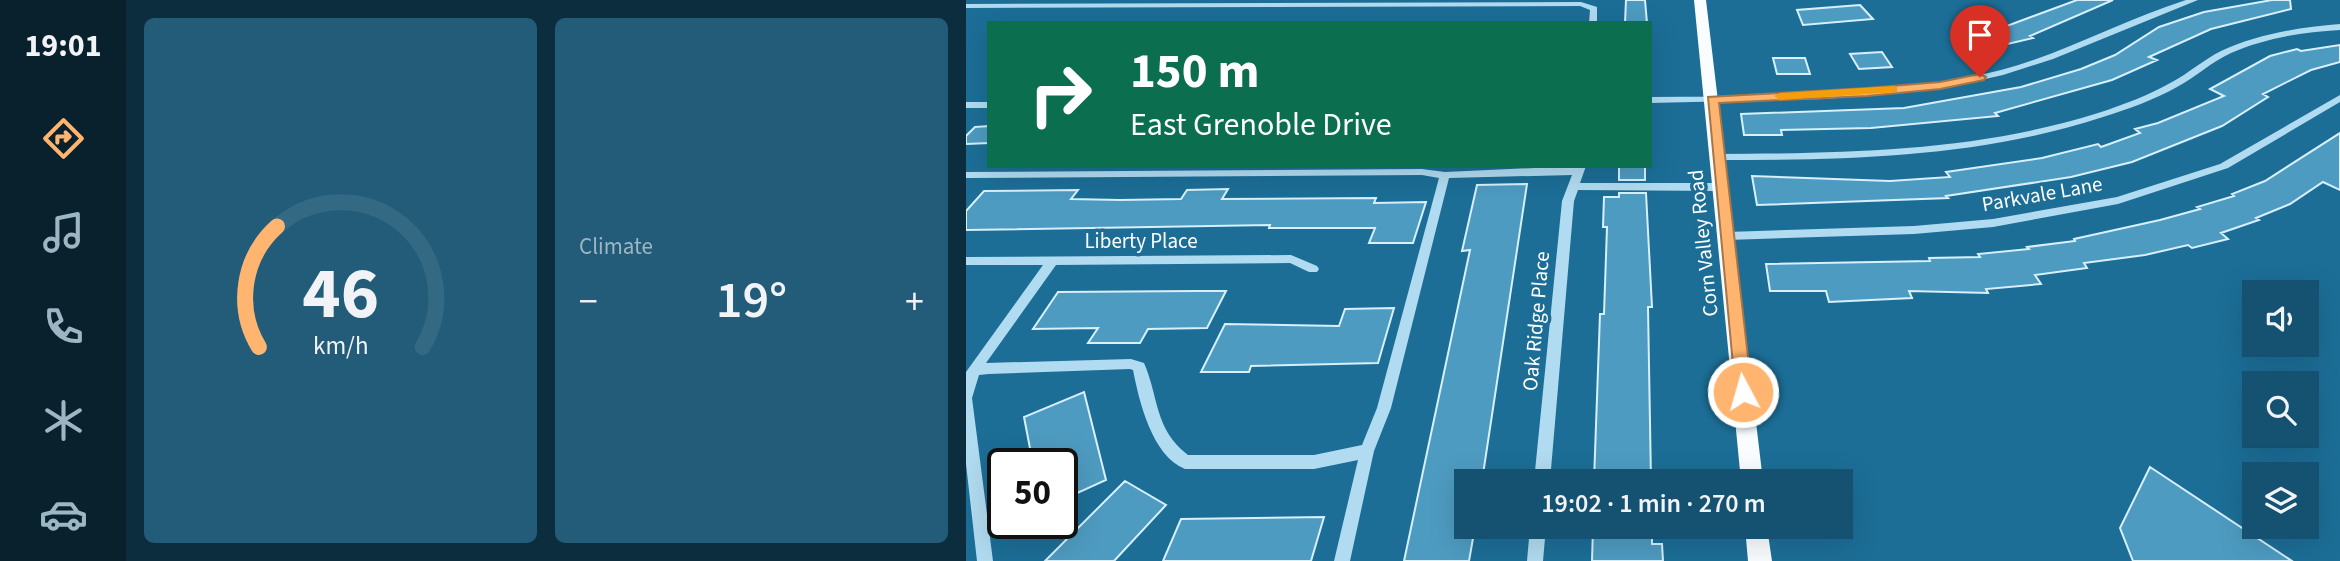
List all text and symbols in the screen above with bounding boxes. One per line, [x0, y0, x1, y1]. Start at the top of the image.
pin [1950, 5, 2010, 77]
icon: arrive [1961, 16, 1999, 54]
text: 19:01 [24, 23, 102, 69]
text: 150 m [1130, 37, 1259, 107]
icon: right [1015, 49, 1106, 140]
text: East Grenoble Drive [1130, 102, 1392, 148]
icon: directions [39, 114, 88, 163]
street label: Corn Valley Road [1680, 168, 1726, 318]
street label: Parkvale Lane [1979, 169, 2105, 219]
icon: music [39, 208, 88, 257]
street label: Liberty Place [1084, 226, 1198, 256]
text: Climate [579, 230, 653, 263]
text: 46 [302, 242, 379, 346]
street label: Oak Ridge Place [1515, 250, 1557, 392]
text: 19° [716, 264, 787, 338]
text: − [579, 275, 598, 329]
text: + [905, 275, 924, 329]
map controls [2242, 280, 2319, 539]
button: sound [2242, 280, 2319, 357]
icon: phone [39, 302, 88, 351]
text: km/h [313, 327, 368, 363]
position arrow [1706, 355, 1780, 429]
button: search [2242, 371, 2319, 448]
icon: climate [39, 396, 88, 445]
speed limit sign: 50 [987, 448, 1078, 539]
button: layers [2242, 462, 2319, 539]
text: 19:02 · 1 min · 270 m [1541, 485, 1766, 522]
icon: car [39, 490, 88, 539]

